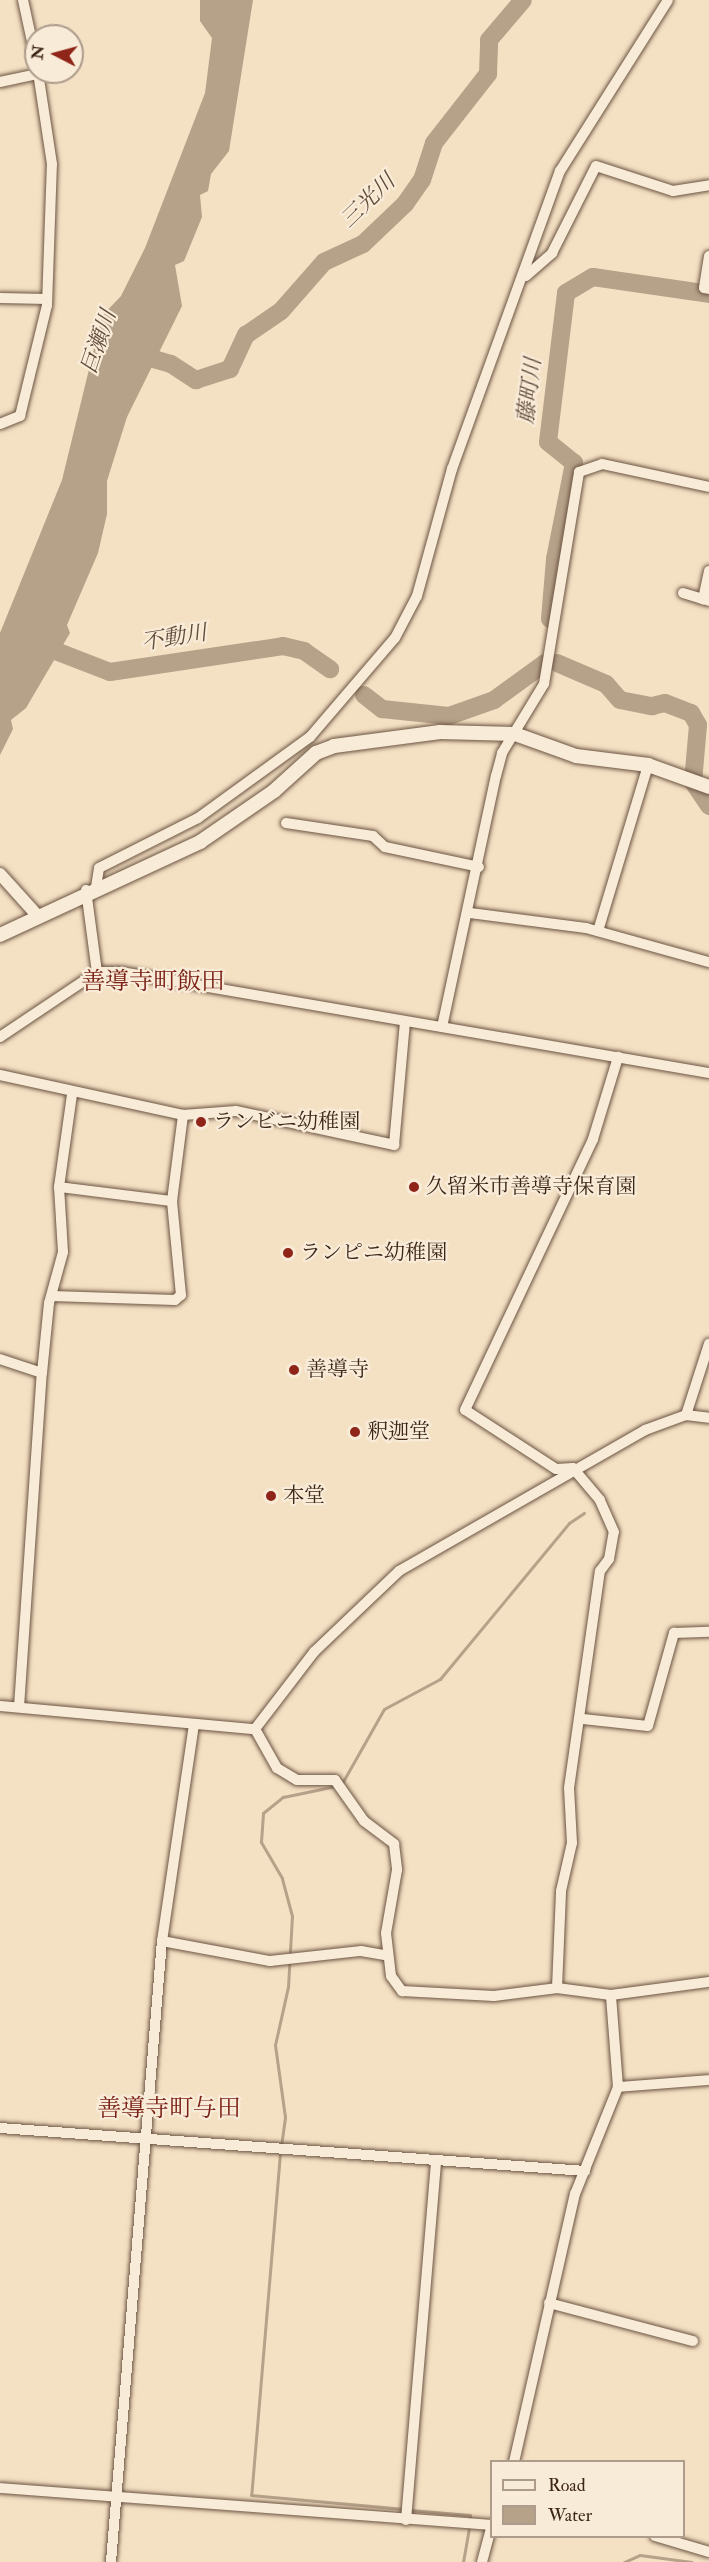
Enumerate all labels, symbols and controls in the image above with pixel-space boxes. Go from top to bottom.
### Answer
north arrow [24,24,84,84]
text: N [27,44,49,61]
water label: 三光川 [335,169,401,233]
water label: 巨瀬川 [76,307,122,377]
water label: 藤町川 [513,357,547,425]
water label: 不動川 [139,620,209,656]
district label: 善導寺町飯田 [81,968,225,996]
place label: ランビニ幼稚園 [213,1109,360,1135]
marker: ランビニ幼稚園 [194,1115,208,1129]
place label: 久留米市善導寺保育園 [426,1174,636,1200]
marker: 久留米市善導寺保育園 [407,1180,421,1194]
place label: ランピニ幼稚園 [300,1240,447,1266]
marker: ランピニ幼稚園 [281,1246,295,1260]
place label: 善導寺 [306,1357,369,1383]
marker: 善導寺 [287,1363,301,1377]
place label: 釈迦堂 [367,1419,430,1445]
marker: 釈迦堂 [348,1425,362,1439]
place label: 本堂 [283,1483,325,1509]
marker: 本堂 [264,1489,278,1503]
district label: 善導寺町与田 [97,2095,241,2123]
legend [490,2460,685,2538]
text: Road [548,2474,586,2497]
text: Water [548,2504,592,2527]

